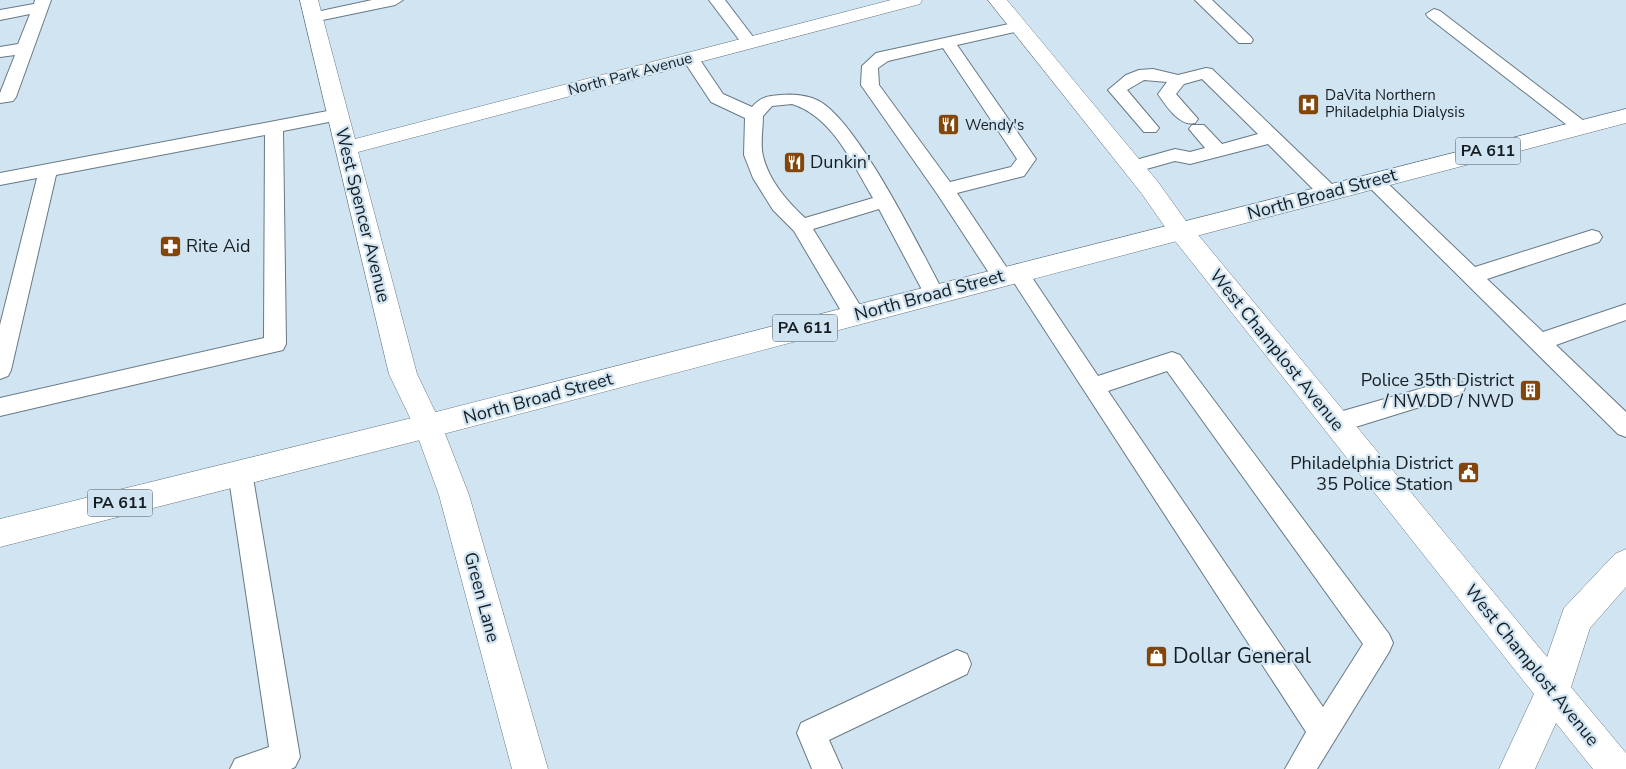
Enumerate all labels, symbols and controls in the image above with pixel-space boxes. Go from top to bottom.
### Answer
street label: North Park Avenue [566,48,694,100]
place label: DaVita Northern Philadelphia Dialysis [1325,85,1465,122]
hospital icon: DaVita Northern Philadelphia Dialysis [1297,92,1321,116]
restaurant icon: Wendy's [937,113,961,137]
place label: Wendy's [965,115,1024,135]
street label: West Spencer Avenue [330,125,396,305]
road number: PA 611 [1456,138,1520,164]
restaurant icon: Dunkin' [782,150,806,174]
place label: Dunkin' [810,150,871,174]
street label: North Broad Street [1245,162,1400,225]
pharmacy icon: Rite Aid [158,234,182,258]
place label: Rite Aid [186,234,250,258]
street label: North Broad Street [852,263,1007,326]
street label: West Champlost Avenue [1204,264,1350,436]
road number: PA 611 [772,314,838,342]
street label: North Broad Street [461,366,616,429]
place label: Police 35th District / NWDD / NWD [1361,368,1515,413]
building icon: Police 35th District / NWDD / NWD [1518,378,1542,402]
place label: Philadelphia District 35 Police Station [1290,451,1454,496]
public building icon: Philadelphia District 35 Police Station [1457,461,1481,485]
road number: PA 611 [88,489,152,516]
street label: Green Lane [458,549,506,645]
street label: West Champlost Avenue [1459,579,1605,751]
place label: Dollar General [1173,642,1312,670]
shop icon: Dollar General [1145,644,1169,668]

